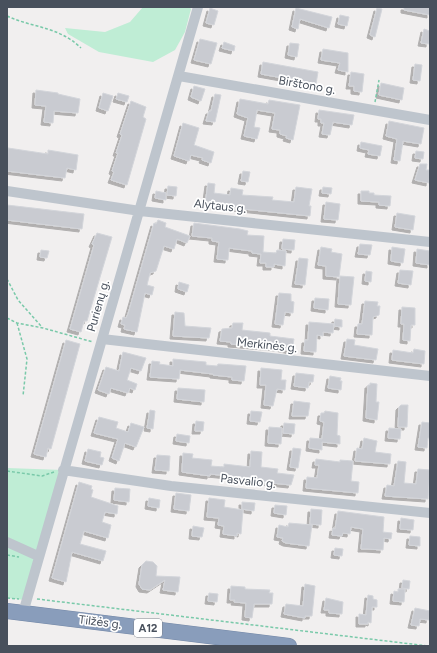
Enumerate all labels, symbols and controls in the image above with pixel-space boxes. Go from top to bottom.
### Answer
street label: Birštono g. [277,73,337,97]
street label: Alytaus g. [193,196,247,216]
street label: Purienų g. [84,279,112,333]
street label: Merkinės g. [236,335,298,355]
street label: Pasvalio g. [220,471,276,491]
street label: Tilžės g. [78,612,122,632]
road number: A12 [134,619,162,637]

